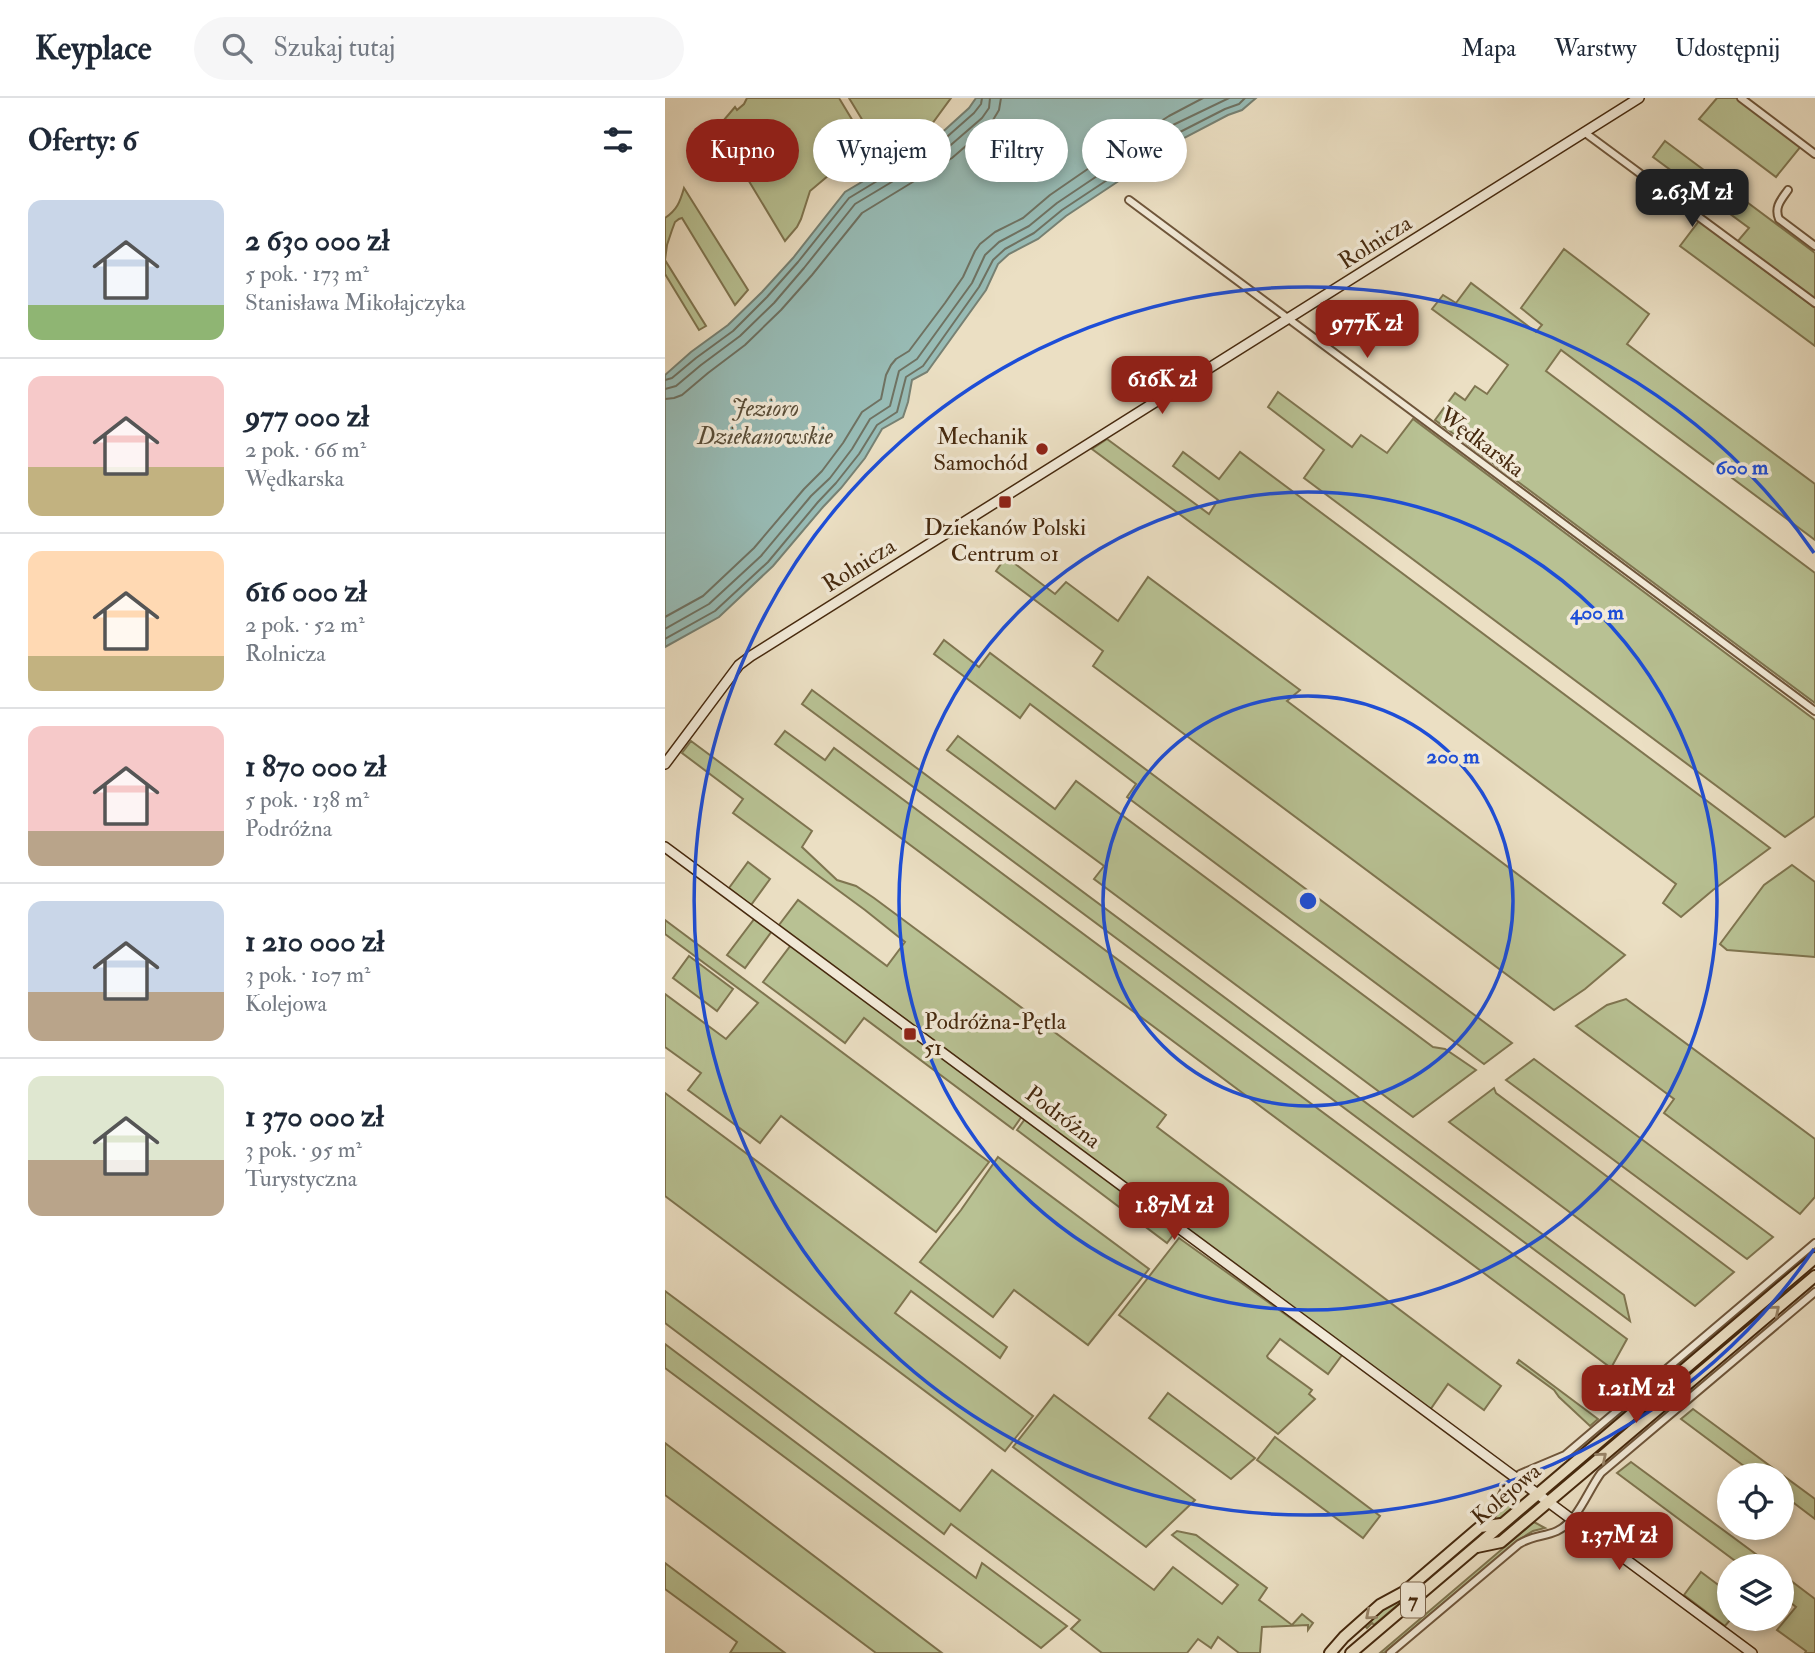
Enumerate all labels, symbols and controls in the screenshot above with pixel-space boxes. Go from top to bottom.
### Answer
search box [194,17,684,80]
text: Keyplace [35,28,152,69]
icon: search [218,29,256,67]
text: Szukaj tutaj [274,32,395,64]
text: Mapa [1461,33,1516,64]
text: Warstwy [1554,33,1637,64]
text: Udostępnij [1675,33,1780,64]
chip: Kupno [686,119,799,182]
chip: Wynajem [813,119,951,182]
chip: Filtry [965,119,1068,182]
chip: Nowe [1082,119,1187,182]
icon: filters [599,121,637,159]
text: Oferty: 6 [28,122,137,159]
pin: 2.63M zł [1620,170,1764,229]
text: 2.63M zł [1652,177,1732,206]
street label: Rolnicza [1333,208,1417,276]
text: 2 630 000 zł [245,222,390,259]
icon: home [84,228,168,312]
text: 5 pok. · 173 m² [245,259,369,288]
text: Stanisława Mikołajczyka [245,288,465,317]
pin: 977K zł [1302,300,1432,360]
text: 977K zł [1332,308,1402,337]
pin: 616K zł [1097,356,1227,416]
text: 616K zł [1127,364,1197,393]
water label: Jezioro Dziekanowskie [696,393,834,452]
text: 977 000 zł [245,398,369,435]
street label: Wędkarska [1433,400,1531,484]
icon: home [84,404,168,488]
place label: Mechanik Samochód [933,422,1028,477]
text: 2 pok. · 66 m² [245,435,366,464]
marker: Mechanik Samochód [1034,441,1050,457]
text: 600 m [1716,454,1769,481]
text: Wędkarska [245,464,344,493]
marker: Dziekanów Polski Centrum 01 [997,494,1013,510]
place label: Dziekanów Polski Centrum 01 [924,513,1086,568]
street label: Rolnicza [817,531,901,599]
text: 616 000 zł [245,573,367,610]
icon: home [84,579,168,663]
text: 400 m [1569,599,1624,626]
text: 2 pok. · 52 m² [245,610,365,639]
text: Rolnicza [245,639,326,668]
text: 200 m [1427,743,1480,770]
text: 1 870 000 zł [245,748,386,785]
icon: home [84,754,168,838]
text: 5 pok. · 138 m² [245,785,369,814]
text: Podróżna [245,814,332,843]
centre of rings [1296,889,1320,913]
text: 1 210 000 zł [245,923,384,960]
icon: home [84,929,168,1013]
text: 3 pok. · 107 m² [245,960,371,989]
text: Kolejowa [245,989,327,1018]
place label: Podróżna-Pętla 51 [924,1007,1067,1062]
marker: Podróżna-Pętla 51 [902,1026,918,1042]
street label: Podróżna [1019,1079,1107,1155]
text: 1 370 000 zł [245,1098,384,1135]
icon: home [84,1104,168,1188]
text: 3 pok. · 95 m² [245,1135,362,1164]
text: Turystyczna [245,1164,357,1193]
pin: 1.87M zł [1102,1182,1246,1242]
text: 1.87M zł [1135,1190,1213,1219]
one-way arrow [1767,1306,1780,1318]
pin: 1.21M zł [1564,1366,1708,1425]
text: 1.21M zł [1598,1373,1674,1402]
one-way arrow [1593,1453,1606,1465]
street label: Kolejowa [1465,1456,1547,1531]
map controls [1717,1463,1794,1631]
button: locate [1717,1463,1794,1540]
pin: 1.37M zł [1547,1512,1691,1572]
text: 1.37M zł [1581,1520,1657,1549]
button: layers [1717,1554,1794,1631]
road number: 7 [1401,1582,1425,1618]
one-way arrow [1365,1607,1378,1619]

